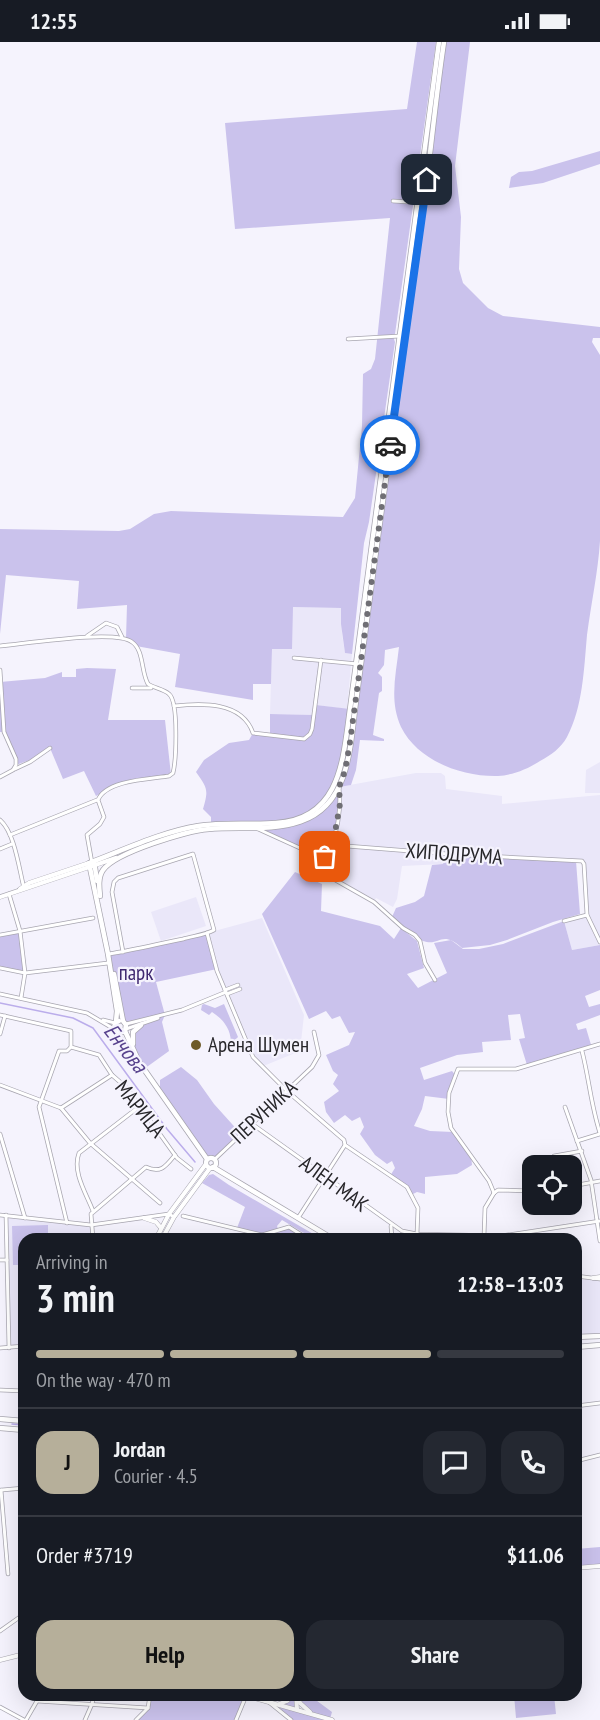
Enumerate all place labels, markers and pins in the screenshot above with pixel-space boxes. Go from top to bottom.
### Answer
pin [401,154,452,205]
pin [299,831,350,882]
place label: Арена Шумен [208,1031,309,1058]
marker: Арена Шумен [189,1038,203,1052]

